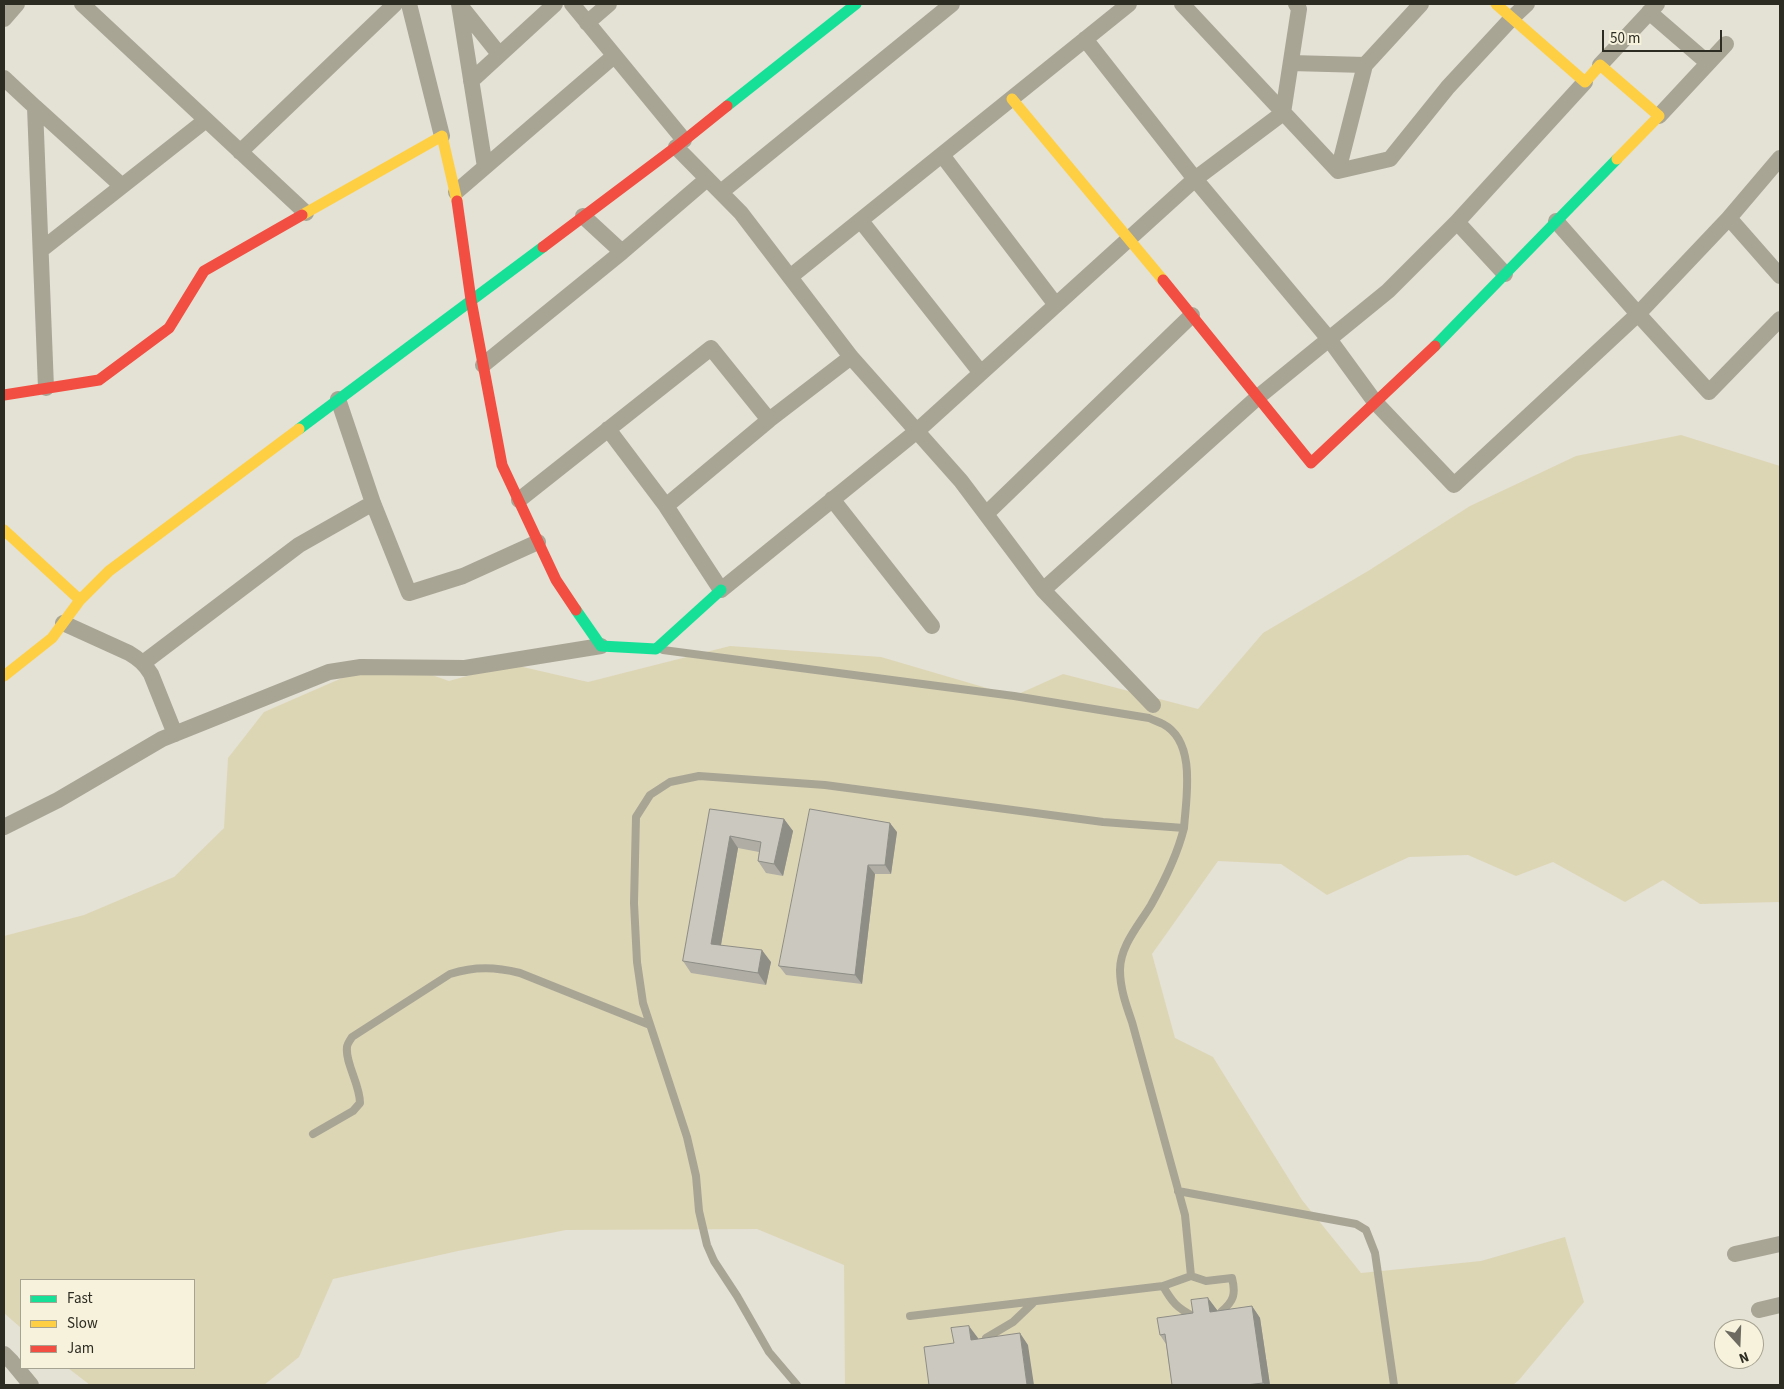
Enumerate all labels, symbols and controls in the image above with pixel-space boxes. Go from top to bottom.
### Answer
scale bar [1604,20,1724,52]
text: 50 m [1610,28,1640,49]
legend [20,1279,195,1369]
text: Fast [67,1288,93,1309]
text: Slow [67,1313,98,1334]
north arrow [1714,1319,1764,1369]
text: Jam [67,1338,94,1359]
text: N [1736,1346,1752,1368]

